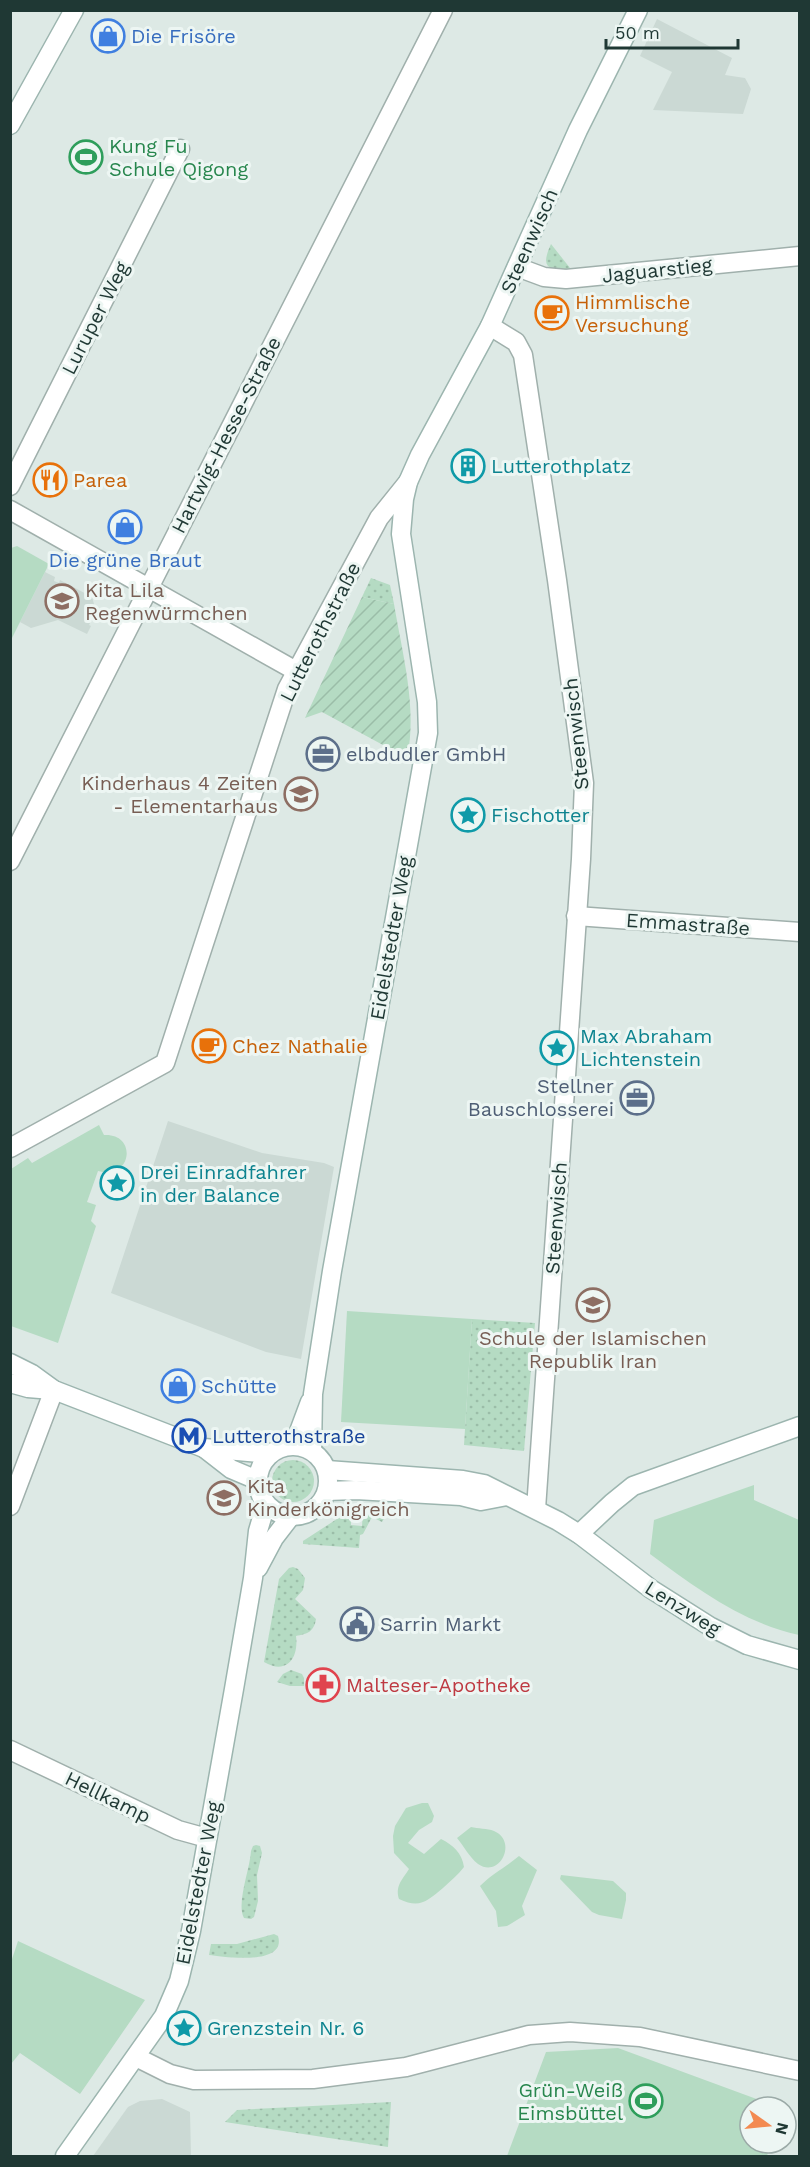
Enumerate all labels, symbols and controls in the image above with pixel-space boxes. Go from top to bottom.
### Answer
scale bar [606,12,738,50]
shop icon: Die Frisöre [90,18,126,54]
text: 50 m [615,22,660,43]
place label: Die Frisöre [131,24,236,48]
place label: Kung Fu Schule Qigong [109,134,248,181]
sports icon: Kung Fu Schule Qigong [68,139,104,175]
street label: Steenwisch [495,185,563,297]
street label: Jaguarstieg [601,252,714,288]
street label: Luruper Weg [56,257,134,378]
place label: Himmlische Versuchung [575,290,690,337]
cafe icon: Himmlische Versuchung [534,295,570,331]
street label: Hartwig-Hesse-Straße [166,333,286,537]
building icon: Lutterothplatz [450,448,486,484]
place label: Lutterothplatz [491,454,631,478]
restaurant icon: Parea [32,462,68,498]
place label: Parea [73,468,127,492]
shop icon: Die grüne Braut [107,509,143,545]
place label: Die grüne Braut [49,548,202,572]
street label: Lutterothstraße [274,558,366,706]
place label: Kita Lila Regenwürmchen [85,578,248,625]
school or university icon: Kita Lila Regenwürmchen [44,583,80,619]
street label: Steenwisch [558,677,594,791]
office icon: elbdudler GmbH [305,736,341,772]
place label: elbdudler GmbH [346,742,506,766]
place label: Kinderhaus 4 Zeiten - Elementarhaus [81,771,278,818]
school or university icon: Kinderhaus 4 Zeiten - Elementarhaus [283,776,319,812]
place icon: Fischotter [450,797,486,833]
place label: Fischotter [491,803,590,827]
street label: Eidelstedter Weg [365,854,417,1022]
street label: Emmastraße [625,908,751,940]
place label: Max Abraham Lichtenstein [580,1024,712,1071]
cafe icon: Chez Nathalie [191,1028,227,1064]
place icon: Max Abraham Lichtenstein [539,1030,575,1066]
place label: Chez Nathalie [232,1034,368,1058]
place label: Stellner Bauschlosserei [468,1074,614,1121]
office icon: Stellner Bauschlosserei [619,1080,655,1116]
place label: Drei Einradfahrer in der Balance [140,1160,307,1207]
street label: Steenwisch [540,1161,572,1275]
place icon: Drei Einradfahrer in der Balance [99,1165,135,1201]
school or university icon: Schule der Islamischen Republik Iran [575,1287,611,1323]
place label: Schule der Islamischen Republik Iran [479,1326,707,1373]
shop icon: Schütte [160,1368,196,1404]
place label: Schütte [201,1374,277,1398]
metro station icon: Lutterothstraße [171,1418,207,1454]
place label: Lutterothstraße [212,1424,366,1448]
place label: Kita Kinderkönigreich [247,1474,410,1521]
school or university icon: Kita Kinderkönigreich [206,1480,242,1516]
street label: Lenzweg [641,1575,726,1641]
public building icon: Sarrin Markt [339,1606,375,1642]
place label: Sarrin Markt [380,1612,502,1636]
pharmacy icon: Malteser-Apotheke [305,1667,341,1703]
place label: Malteser-Apotheke [346,1673,531,1697]
street label: Hellkamp [61,1766,155,1828]
street label: Eidelstedter Weg [170,1799,226,1967]
place icon: Grenzstein Nr. 6 [166,2010,202,2046]
place label: Grenzstein Nr. 6 [207,2016,364,2040]
place label: Grün-Weiß Eimsbüttel [517,2078,623,2125]
sports icon: Grün-Weiß Eimsbüttel [628,2083,664,2119]
north arrow [738,2095,798,2155]
text: N [771,2121,793,2137]

